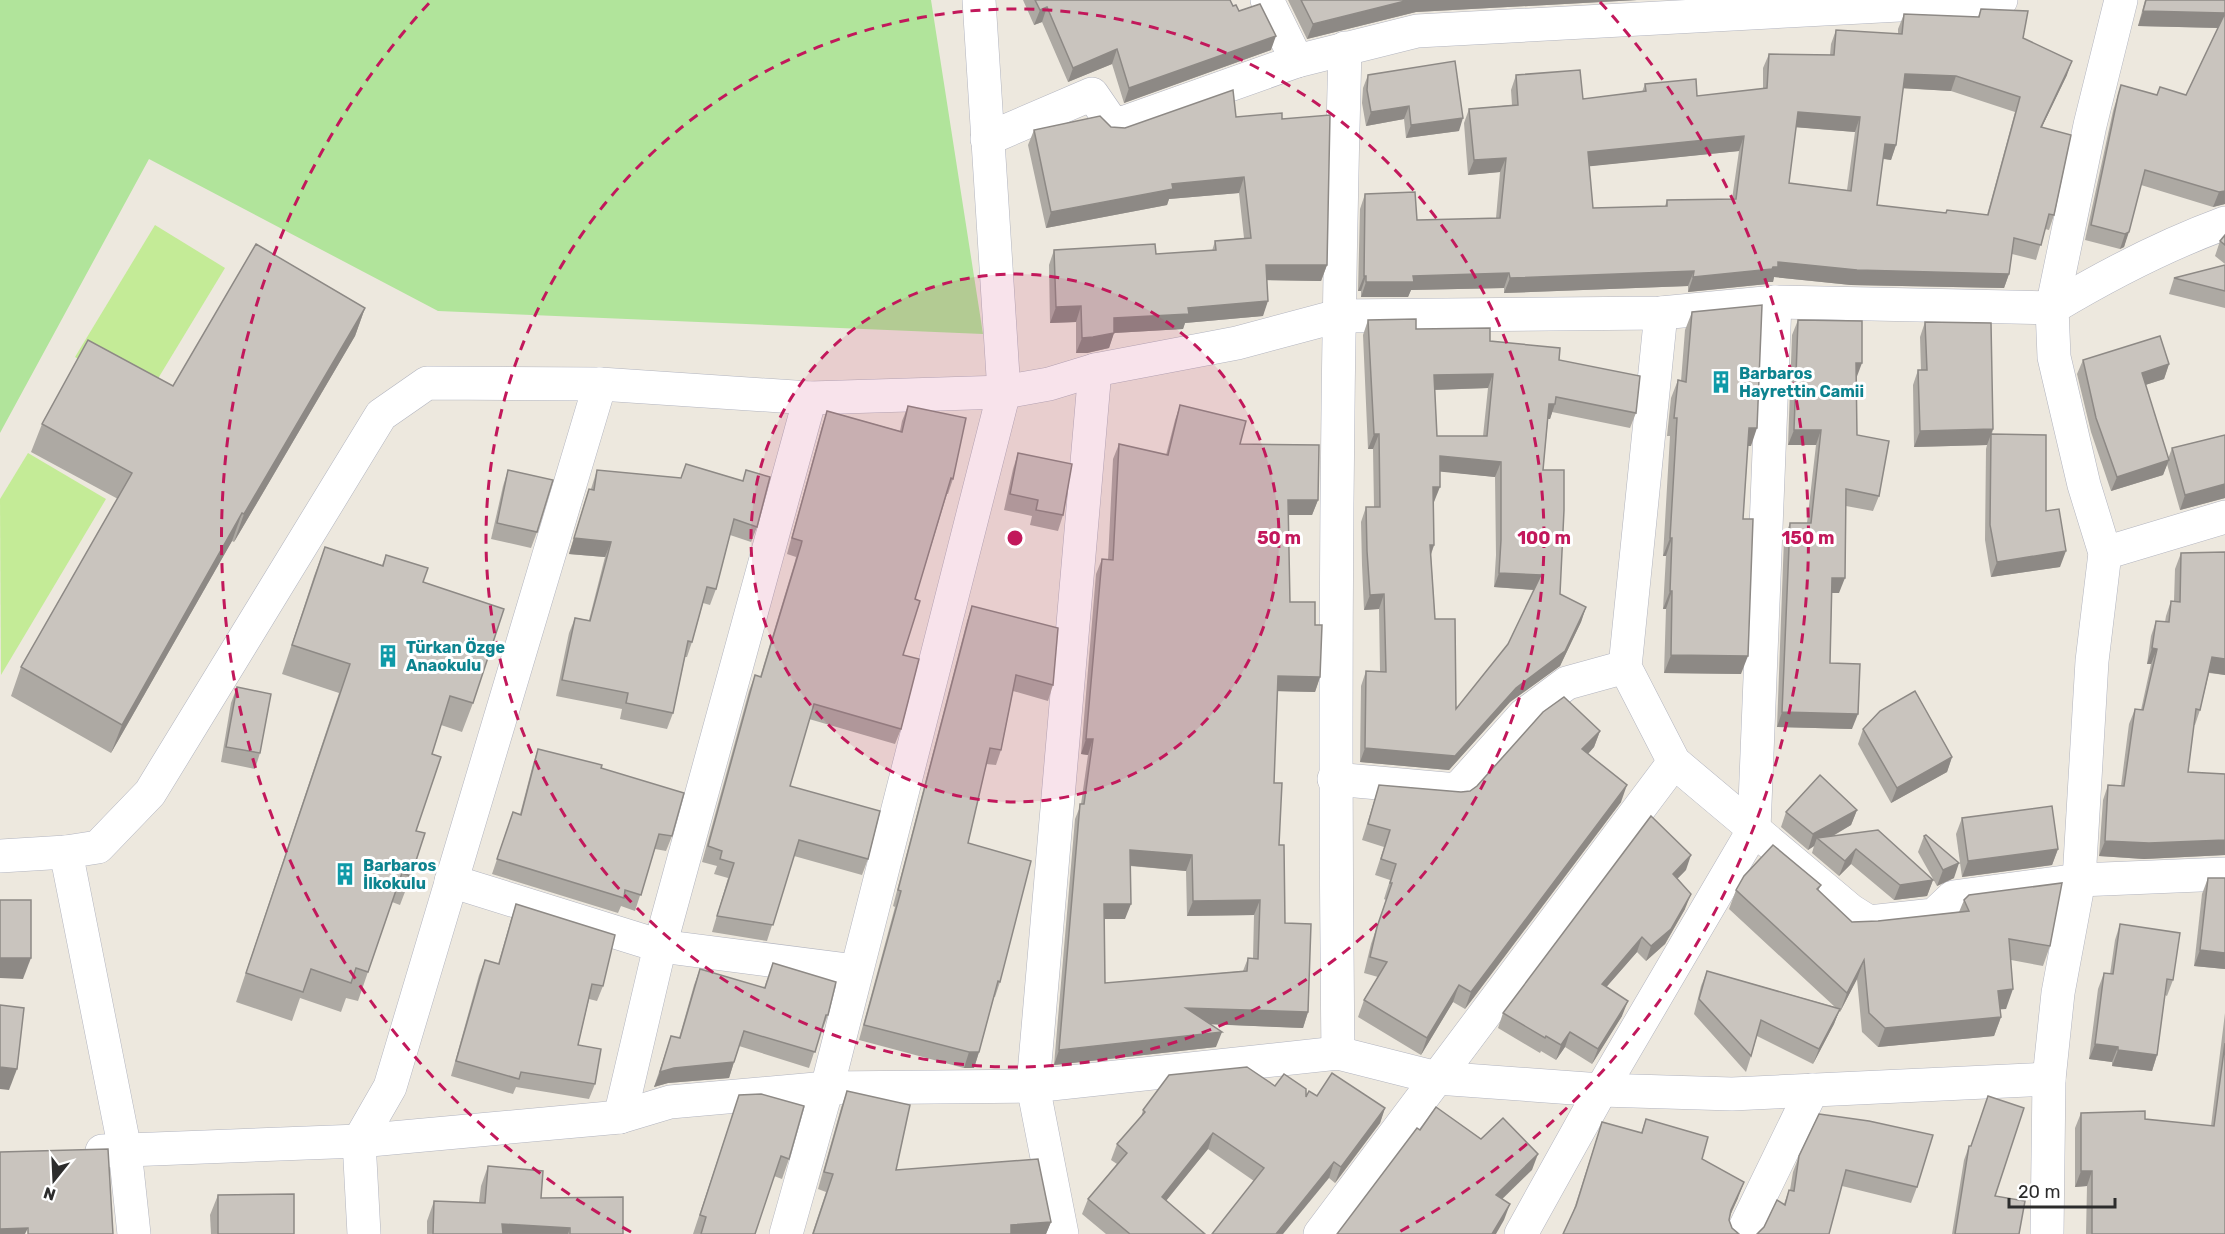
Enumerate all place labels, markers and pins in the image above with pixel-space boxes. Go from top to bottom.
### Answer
place label: Barbaros Hayrettin Camii [1739,364,1864,401]
building icon: Barbaros Hayrettin Camii [1708,369,1734,395]
centre of rings [1005,528,1025,548]
place label: Türkan Özge Anaokulu [406,637,505,675]
building icon: Türkan Özge Anaokulu [375,643,401,669]
place label: Barbaros İlkokulu [363,856,436,893]
building icon: Barbaros İlkokulu [332,861,358,887]

